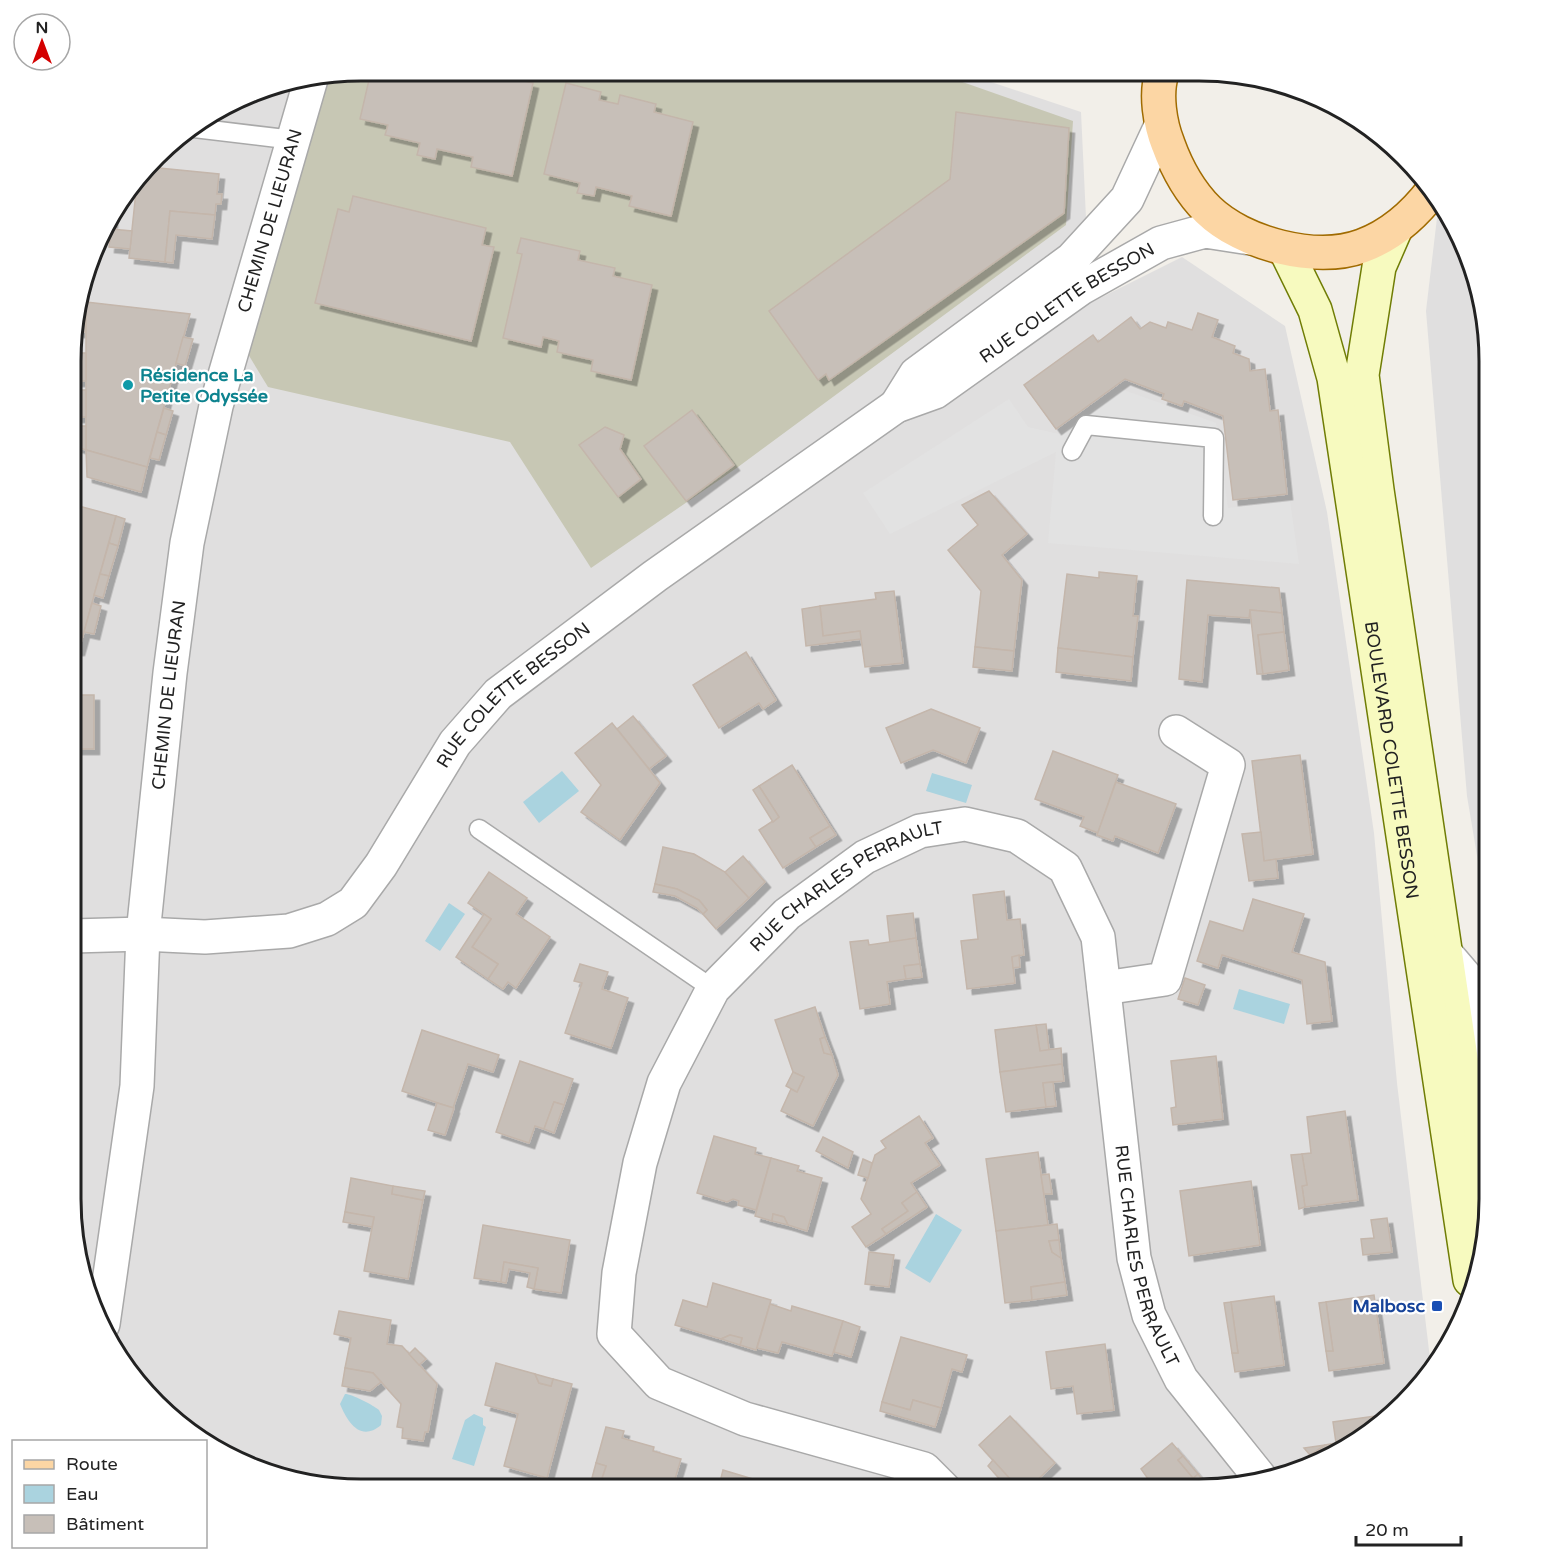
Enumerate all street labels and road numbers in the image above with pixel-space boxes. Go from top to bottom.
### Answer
street label: CHEMIN DE LIEURAN [233,126,307,315]
street label: RUE COLETTE BESSON [975,238,1158,368]
street label: CHEMIN DE LIEURAN [147,599,190,791]
street label: RUE COLETTE BESSON [432,618,595,772]
street label: BOULEVARD COLETTE BESSON [1360,620,1423,901]
street label: RUE CHARLES PERRAULT [745,817,944,956]
street label: RUE CHARLES PERRAULT [1110,1144,1184,1370]

